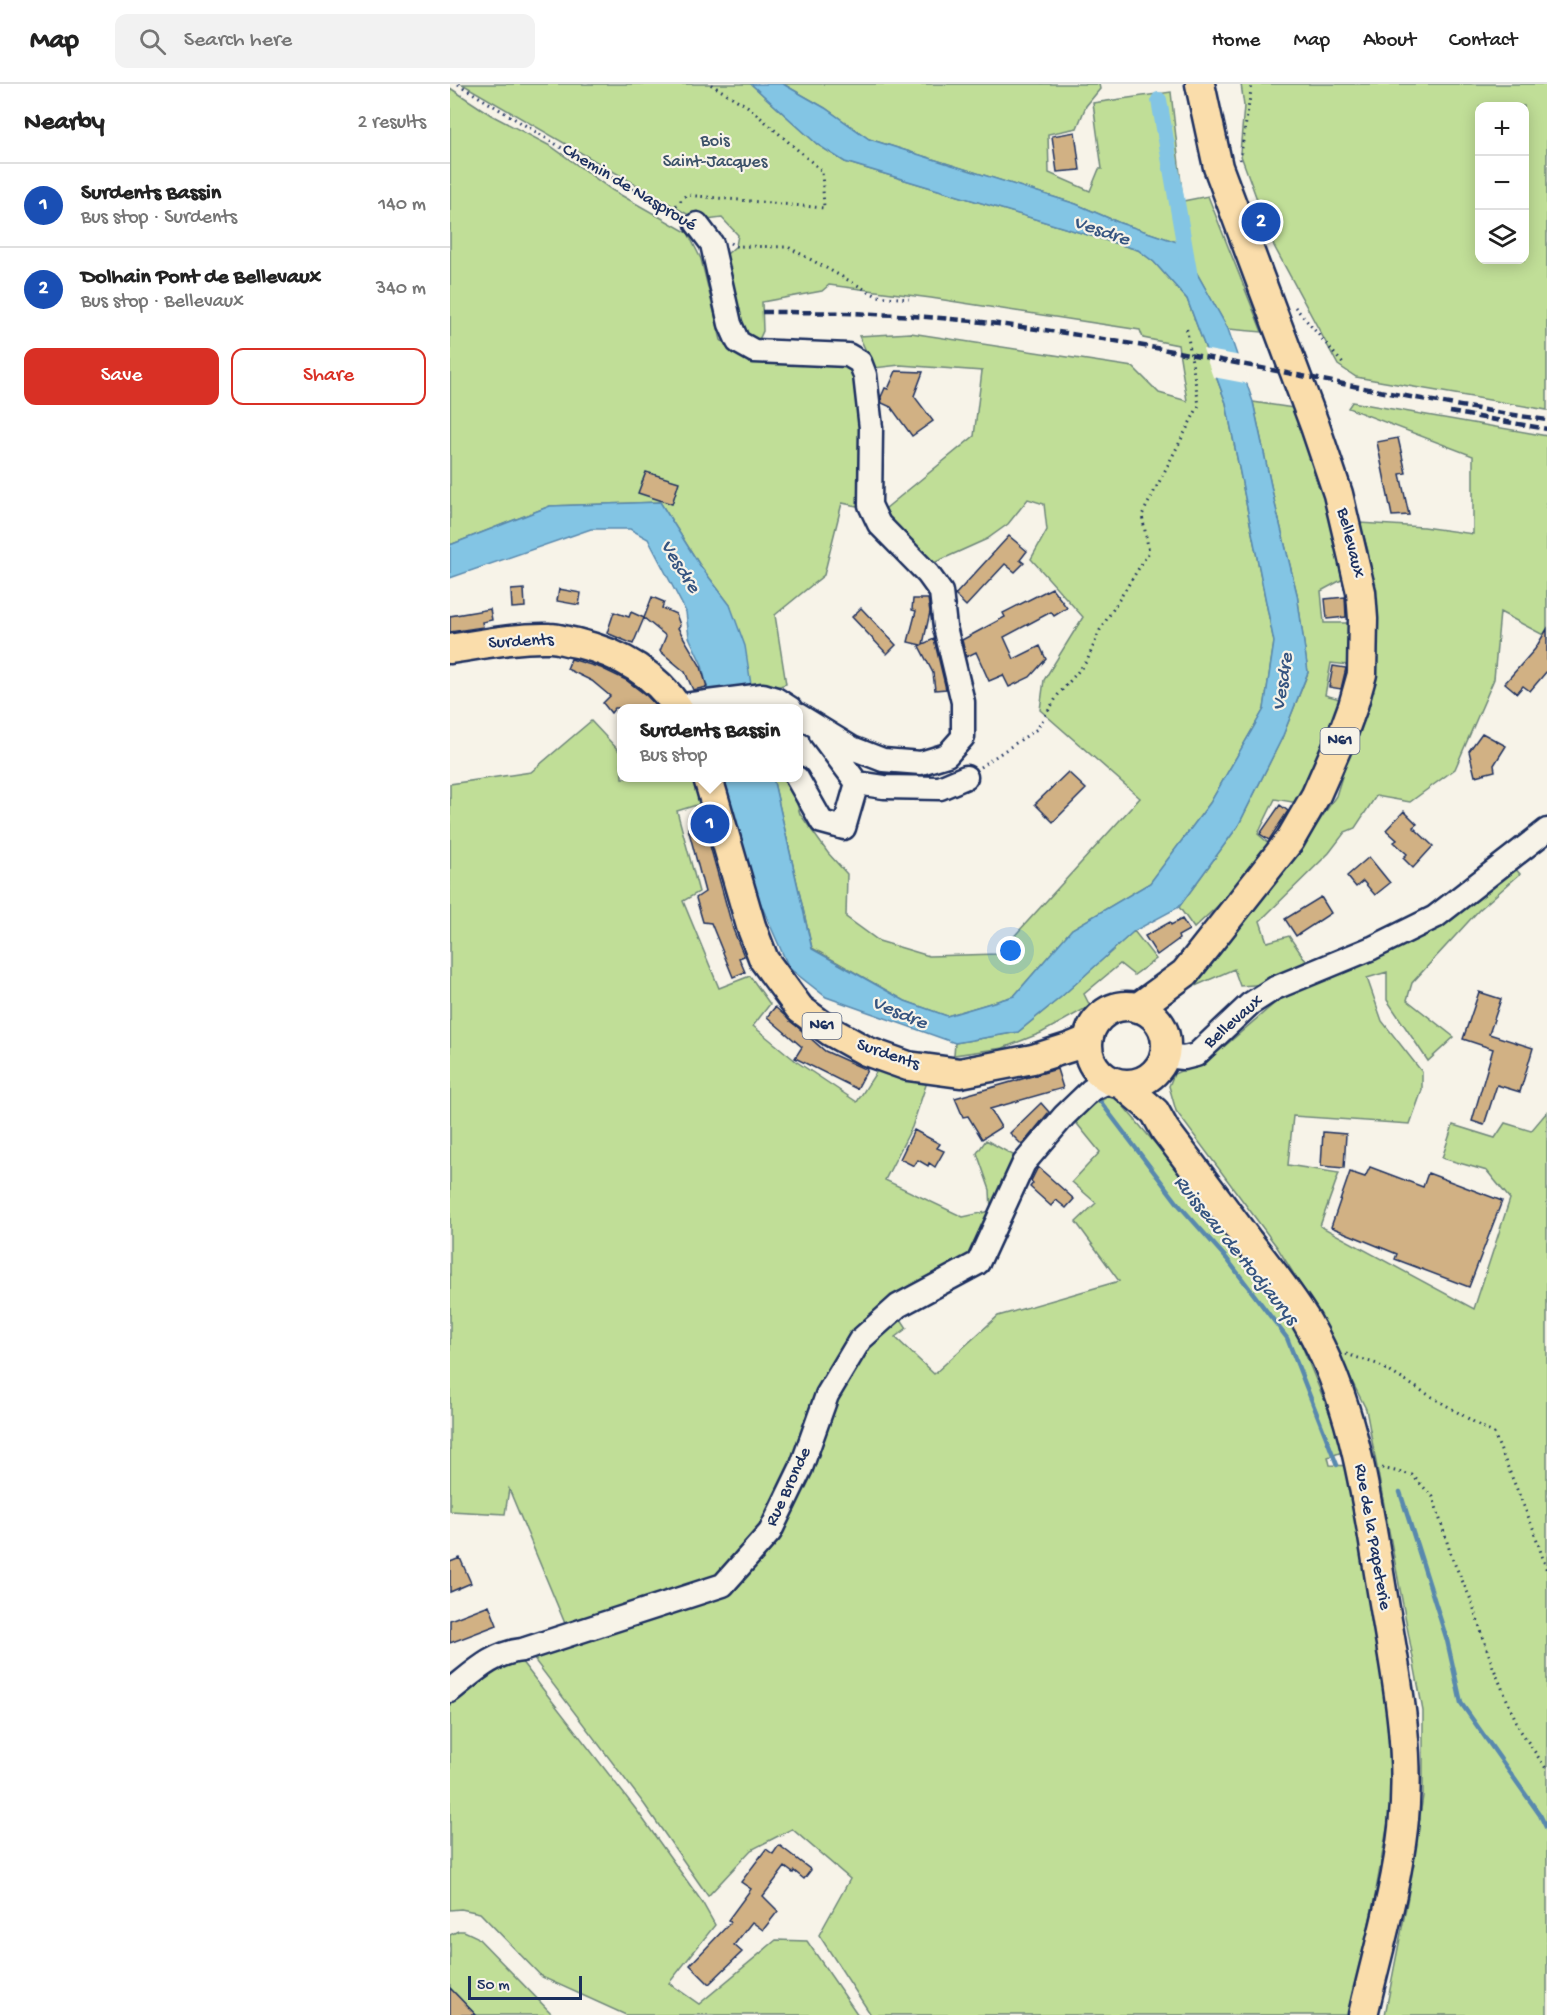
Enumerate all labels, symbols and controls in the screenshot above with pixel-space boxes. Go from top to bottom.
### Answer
search box [115,14,535,68]
text: Map [30,25,79,58]
icon: search [136,25,169,58]
text: Search here [184,28,292,54]
text: Home [1212,29,1260,54]
text: Map [1293,29,1330,54]
text: About [1363,29,1416,54]
text: Contact [1449,29,1517,54]
map controls [1475,102,1529,264]
button: + [1475,102,1529,156]
text: Nearby [24,108,105,139]
text: 2 results [357,112,426,135]
park label: Bois Saint-Jacques [663,131,769,173]
street label: Chemin de Nasproué [558,140,701,237]
button: − [1475,156,1529,210]
text: Surdents Bassin [81,181,221,207]
text: 1 [39,194,48,217]
text: 140 m [378,194,426,217]
pin: 2 [1242,200,1280,244]
text: Bus stop · Surdents [81,207,237,230]
button: layers [1475,210,1529,264]
water label: Vesdre [1070,212,1133,253]
text: Dolhain Pont de Bellevaux [81,265,321,291]
text: 2 [39,278,48,301]
text: 340 m [376,278,426,301]
text: Bus stop · Bellevaux [81,291,244,314]
button: Save [24,348,219,405]
button: Share [231,348,426,405]
street label: Bellevaux [1331,505,1369,581]
water label: Vesdre [654,536,704,598]
street label: Surdents [488,630,556,654]
water label: Vesdre [1268,651,1300,712]
popup [617,704,803,782]
text: Surdents Bassin [640,719,780,745]
road number: N61 [1320,728,1360,754]
text: Bus stop [640,745,707,768]
pin: 1 [690,802,730,846]
your location [996,936,1025,965]
street label: Bellevaux [1199,990,1268,1054]
water label: Vesdre [868,992,931,1036]
road number: N61 [802,1013,842,1039]
street label: Surdents [854,1034,924,1076]
water label: Ruisseau de Hodjaurys [1168,1172,1303,1332]
street label: Rue Bronde [762,1444,817,1530]
street label: Rue de la Papeterie [1349,1462,1395,1612]
scale bar [468,1973,582,2000]
text: 50 m [477,1977,510,1996]

